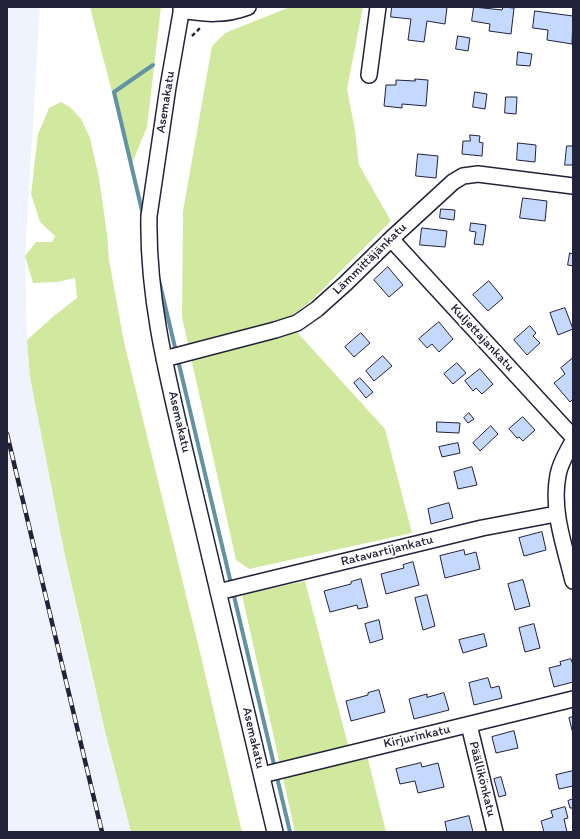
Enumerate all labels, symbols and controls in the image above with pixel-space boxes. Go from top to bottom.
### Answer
street label: Asemakatu [153,70,179,134]
street label: Lämmittäjänkatu [330,220,410,298]
street label: Kuljettajankatu [447,301,517,375]
street label: Asemakatu [164,390,194,454]
street label: Ratavartijankatu [339,532,435,570]
street label: Asemakatu [238,706,268,770]
street label: Kirjurinkatu [382,722,452,752]
street label: Päällikönkatu [465,740,499,818]

